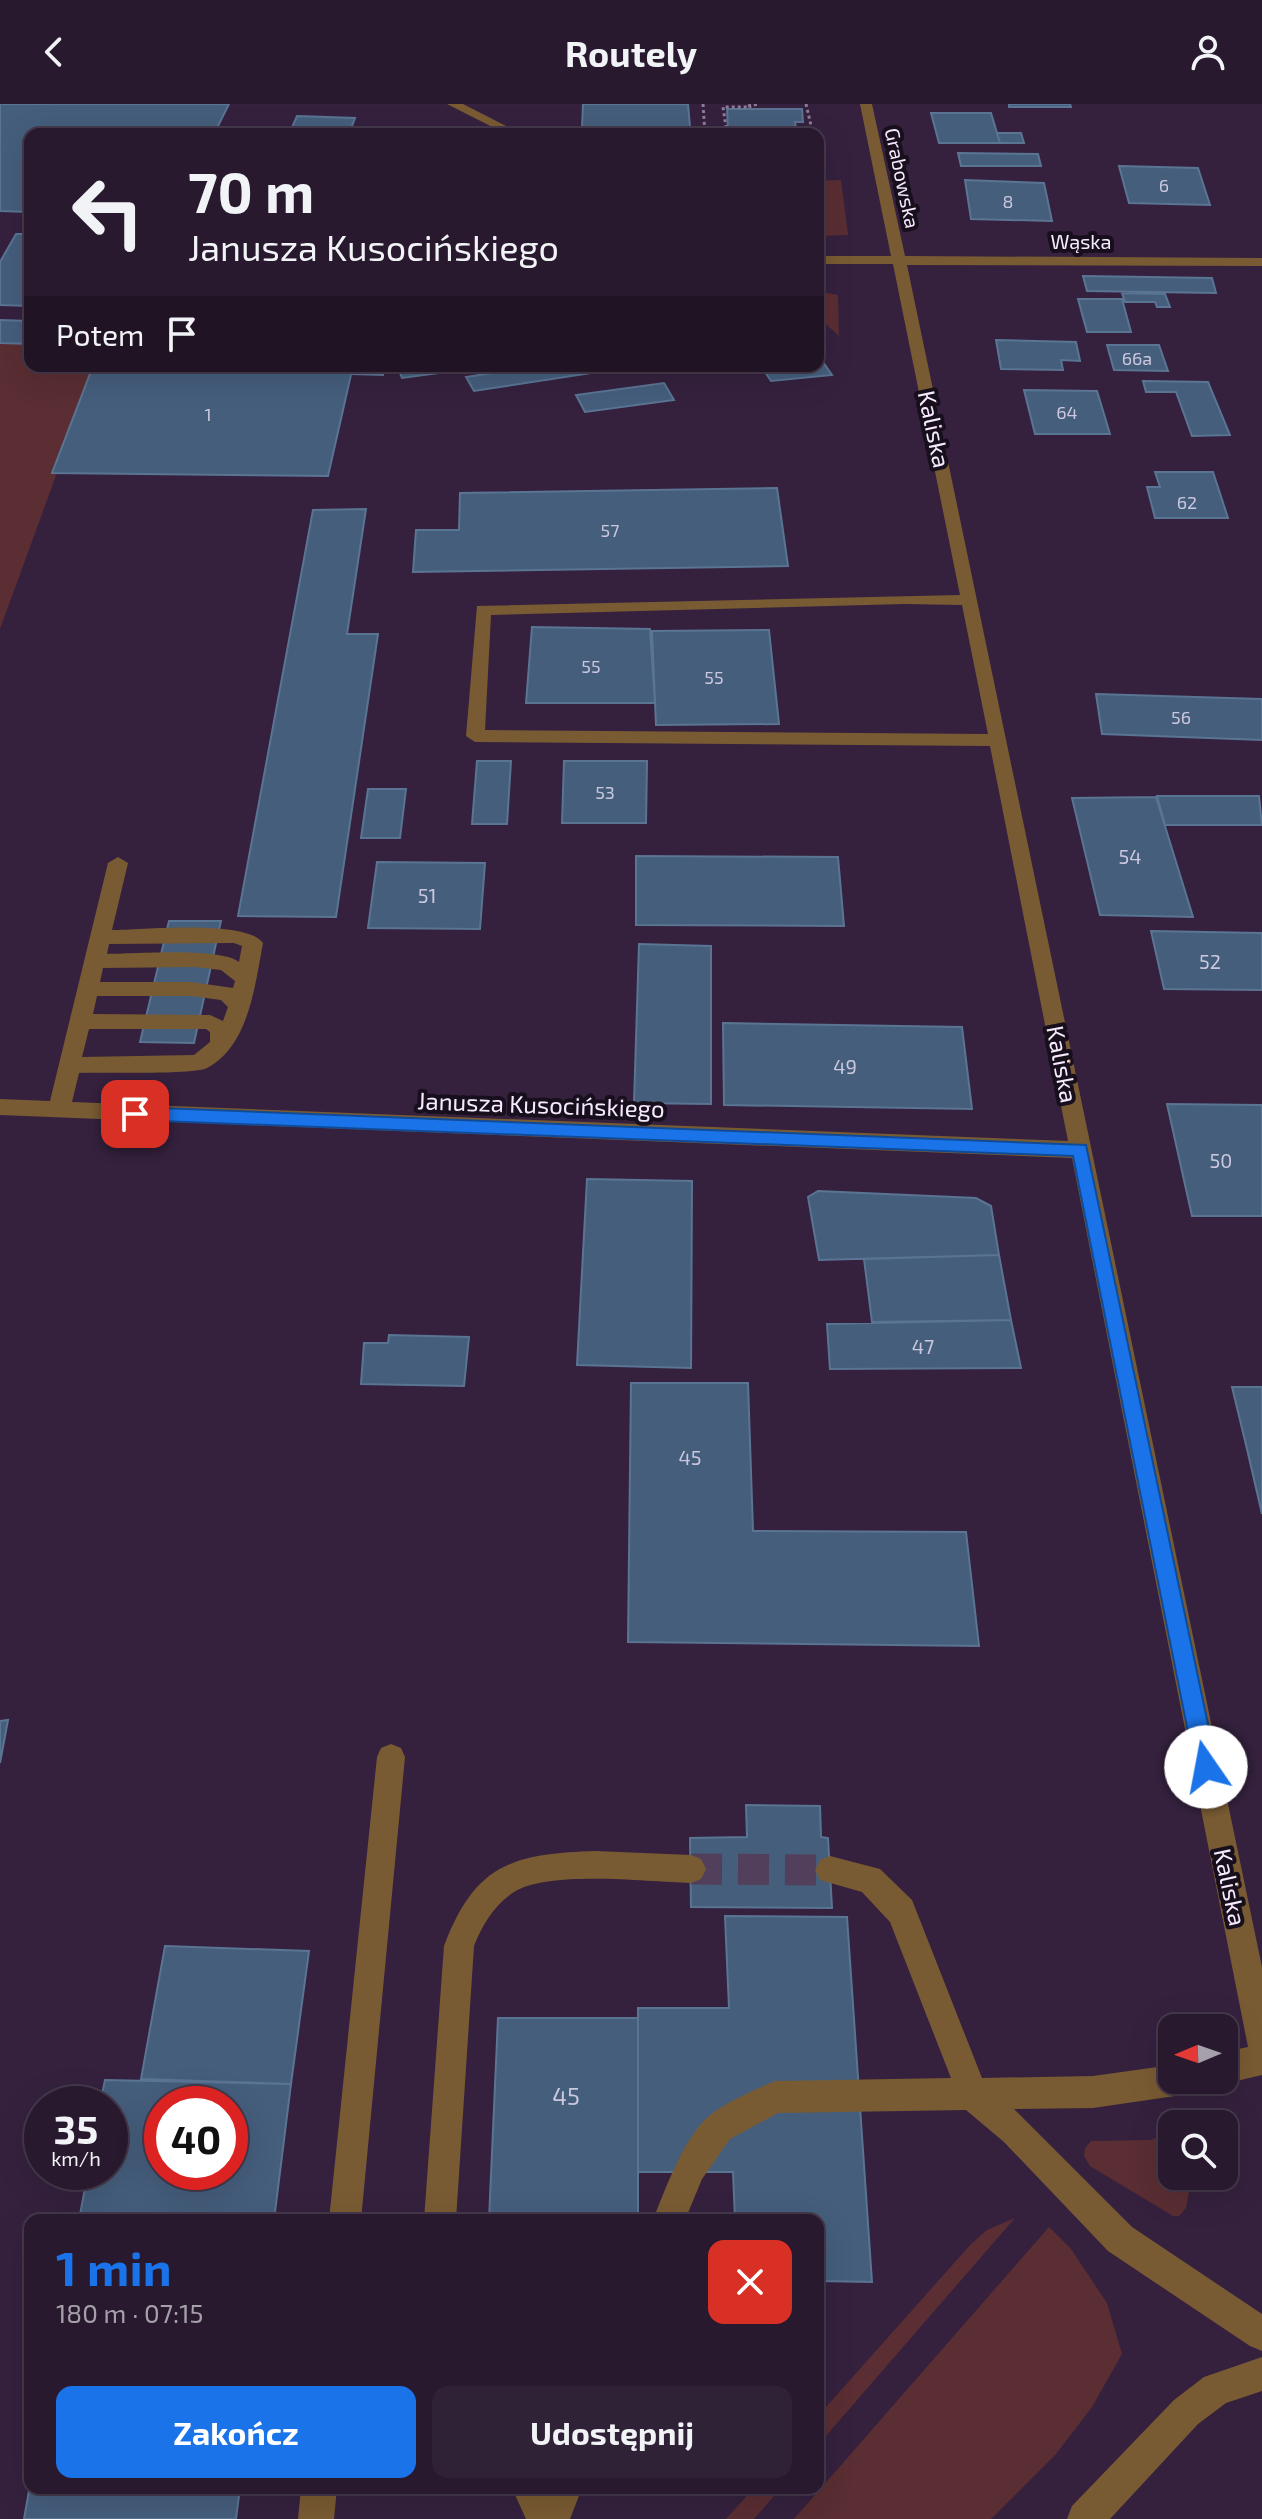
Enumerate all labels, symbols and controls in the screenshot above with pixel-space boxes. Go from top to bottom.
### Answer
icon: back [32,30,76,74]
icon: person [1186,30,1230,74]
text: Routely [565,31,697,74]
street label: Grabowska [881,126,925,230]
text: 70 m [188,157,314,224]
icon: left [56,160,160,264]
house number: 6 [1159,174,1169,196]
house number: 8 [1003,190,1013,212]
text: Janusza Kusocińskiego [188,225,559,268]
street label: Wąska [1050,229,1112,253]
icon: arrive [160,312,204,356]
text: Potem [56,316,144,352]
house number: 66a [1122,347,1152,369]
street label: Kaliska [913,388,957,470]
house number: 64 [1056,401,1078,423]
house number: 1 [204,403,212,425]
house number: 62 [1177,491,1197,513]
house number: 57 [601,519,619,541]
house number: 55 [581,655,601,677]
house number: 55 [704,666,724,688]
house number: 56 [1171,706,1191,728]
house number: 53 [595,781,615,803]
house number: 54 [1118,844,1142,868]
house number: 51 [418,883,436,907]
house number: 52 [1199,949,1221,973]
street label: Kaliska [1041,1023,1085,1105]
house number: 49 [833,1054,857,1078]
pin [101,1080,169,1148]
street label: Janusza Kusocińskiego [417,1085,665,1123]
icon: arrive [113,1092,157,1136]
house number: 50 [1210,1148,1232,1172]
house number: 47 [912,1334,934,1358]
house number: 45 [678,1445,702,1469]
position arrow [1164,1725,1248,1809]
street label: Kaliska [1209,1846,1253,1928]
north arrow [1158,2014,1238,2094]
map controls [1158,2014,1238,2190]
house number: 45 [552,2081,580,2110]
speed limit sign: 40 [144,2086,248,2190]
text: 35 [54,2104,98,2152]
button: search [1158,2110,1238,2190]
text: km/h [51,2146,101,2170]
text: 1 min [56,2238,172,2296]
button: close [708,2240,792,2324]
text: 180 m · 07:15 [56,2297,204,2328]
button: Zakończ [56,2386,416,2478]
button: Udostępnij [432,2386,792,2478]

